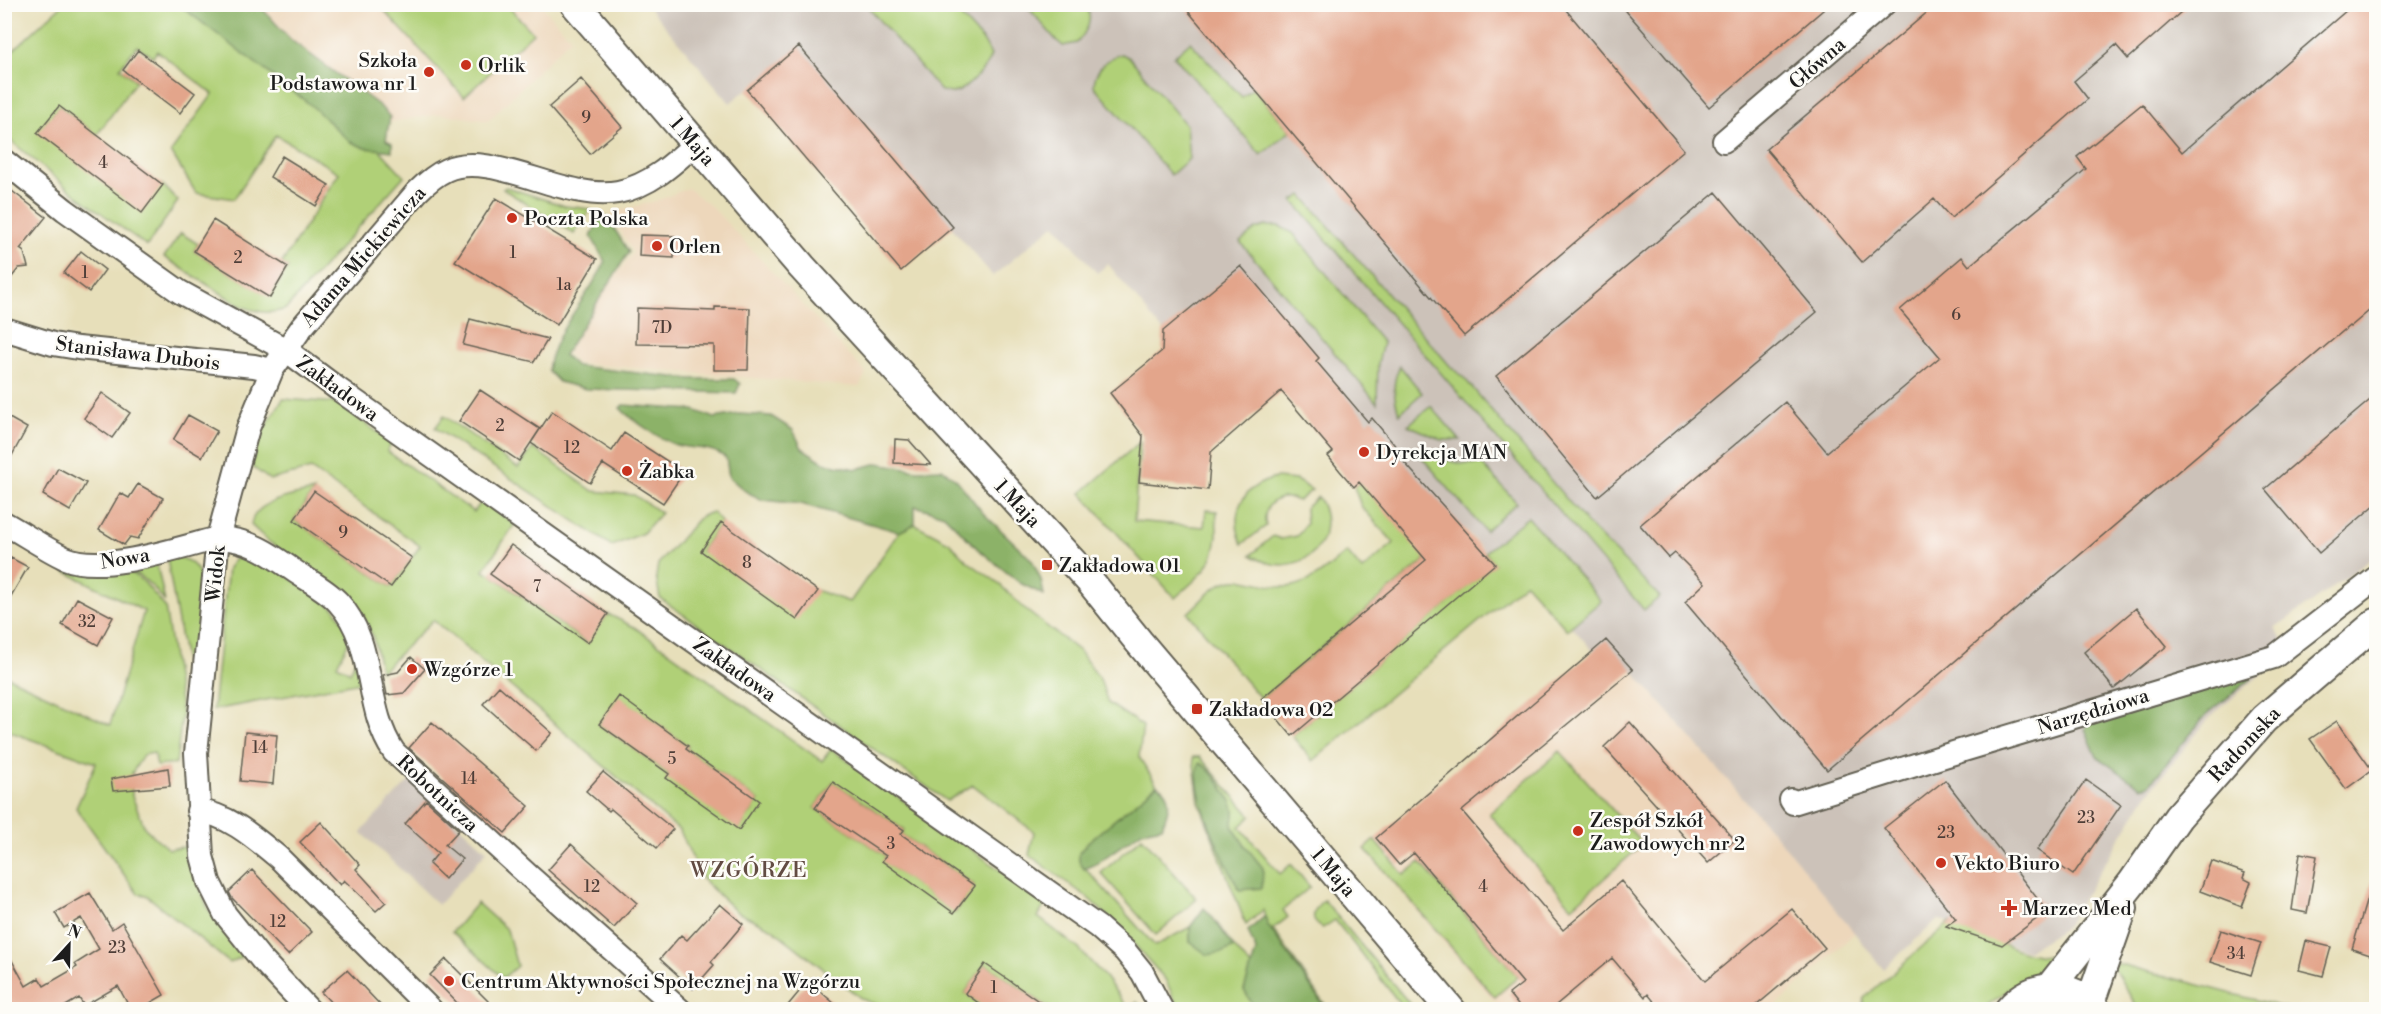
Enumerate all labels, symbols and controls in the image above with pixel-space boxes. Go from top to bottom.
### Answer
street label: Główna [1784,32,1852,96]
place label: Szkoła Podstawowa nr 1 [270,49,418,97]
place label: Orlik [478,54,526,79]
marker: Orlik [459,58,473,72]
marker: Szkoła Podstawowa nr 1 [422,65,436,79]
house number: 9 [581,108,591,128]
street label: 1 Maja [664,112,721,172]
house number: 4 [98,153,108,173]
street label: Adama Mickiewicza [296,181,433,333]
place label: Poczta Polska [524,207,649,232]
marker: Poczta Polska [505,211,519,225]
place label: Orlen [669,235,721,260]
marker: Orlen [650,239,664,253]
house number: 1 [510,243,517,263]
house number: 2 [233,248,243,268]
house number: 1 [82,263,89,283]
house number: 1a [557,275,572,295]
house number: 6 [1951,305,1961,325]
house number: 7D [652,318,672,338]
street label: Stanisława Dubois [54,332,221,377]
street label: Zakładowa [291,351,384,428]
house number: 2 [495,416,505,436]
house number: 12 [564,438,580,458]
place label: Dyrekcja MAN [1376,441,1507,466]
marker: Dyrekcja MAN [1357,445,1371,459]
place label: Żabka [639,459,696,485]
marker: Żabka [620,464,634,478]
street label: 1 Maja [988,475,1046,534]
house number: 9 [338,523,348,543]
street label: Nowa [99,543,153,576]
street label: Widok [201,543,232,605]
house number: 8 [742,553,752,573]
place label: Zakładowa 01 [1059,554,1181,579]
marker: Zakładowa 01 [1040,558,1054,572]
house number: 7 [533,577,541,597]
house number: 32 [78,612,96,632]
street label: Zakładowa [688,632,781,708]
place label: Wzgórze 1 [423,658,514,683]
marker: Wzgórze 1 [405,662,419,676]
street label: Narzędziowa [2035,683,2153,741]
place label: Zakładowa 02 [1209,698,1333,723]
street label: Radomska [2204,701,2287,788]
marker: Zakładowa 02 [1190,702,1204,716]
house number: 14 [252,738,268,758]
house number: 5 [668,749,677,769]
street label: Robotnicza [391,750,484,839]
house number: 14 [461,769,477,789]
house number: 23 [2077,808,2095,828]
place label: Zespół Szkół Zawodowych nr 2 [1590,809,1745,857]
house number: 23 [1937,823,1955,843]
marker: Zespół Szkół Zawodowych nr 2 [1571,824,1585,838]
house number: 3 [887,834,896,854]
street label: 1 Maja [1305,843,1361,904]
place label: Vekto Biuro [1952,852,2060,877]
district label: WZGÓRZE [689,855,808,884]
marker: Vekto Biuro [1934,856,1948,870]
house number: 12 [584,877,600,897]
house number: 4 [1478,877,1488,897]
place label: Marzec Med [2022,897,2132,922]
marker: Marzec Med [2000,899,2018,917]
house number: 12 [270,912,286,932]
north arrow [39,915,99,975]
text: N [65,920,84,944]
house number: 23 [108,938,126,958]
house number: 34 [2227,944,2246,964]
place label: Centrum Aktywności Społecznej na Wzgórzu [461,970,861,995]
marker: Centrum Aktywności Społecznej na Wzgórzu [442,974,456,988]
house number: 1 [991,978,998,998]

